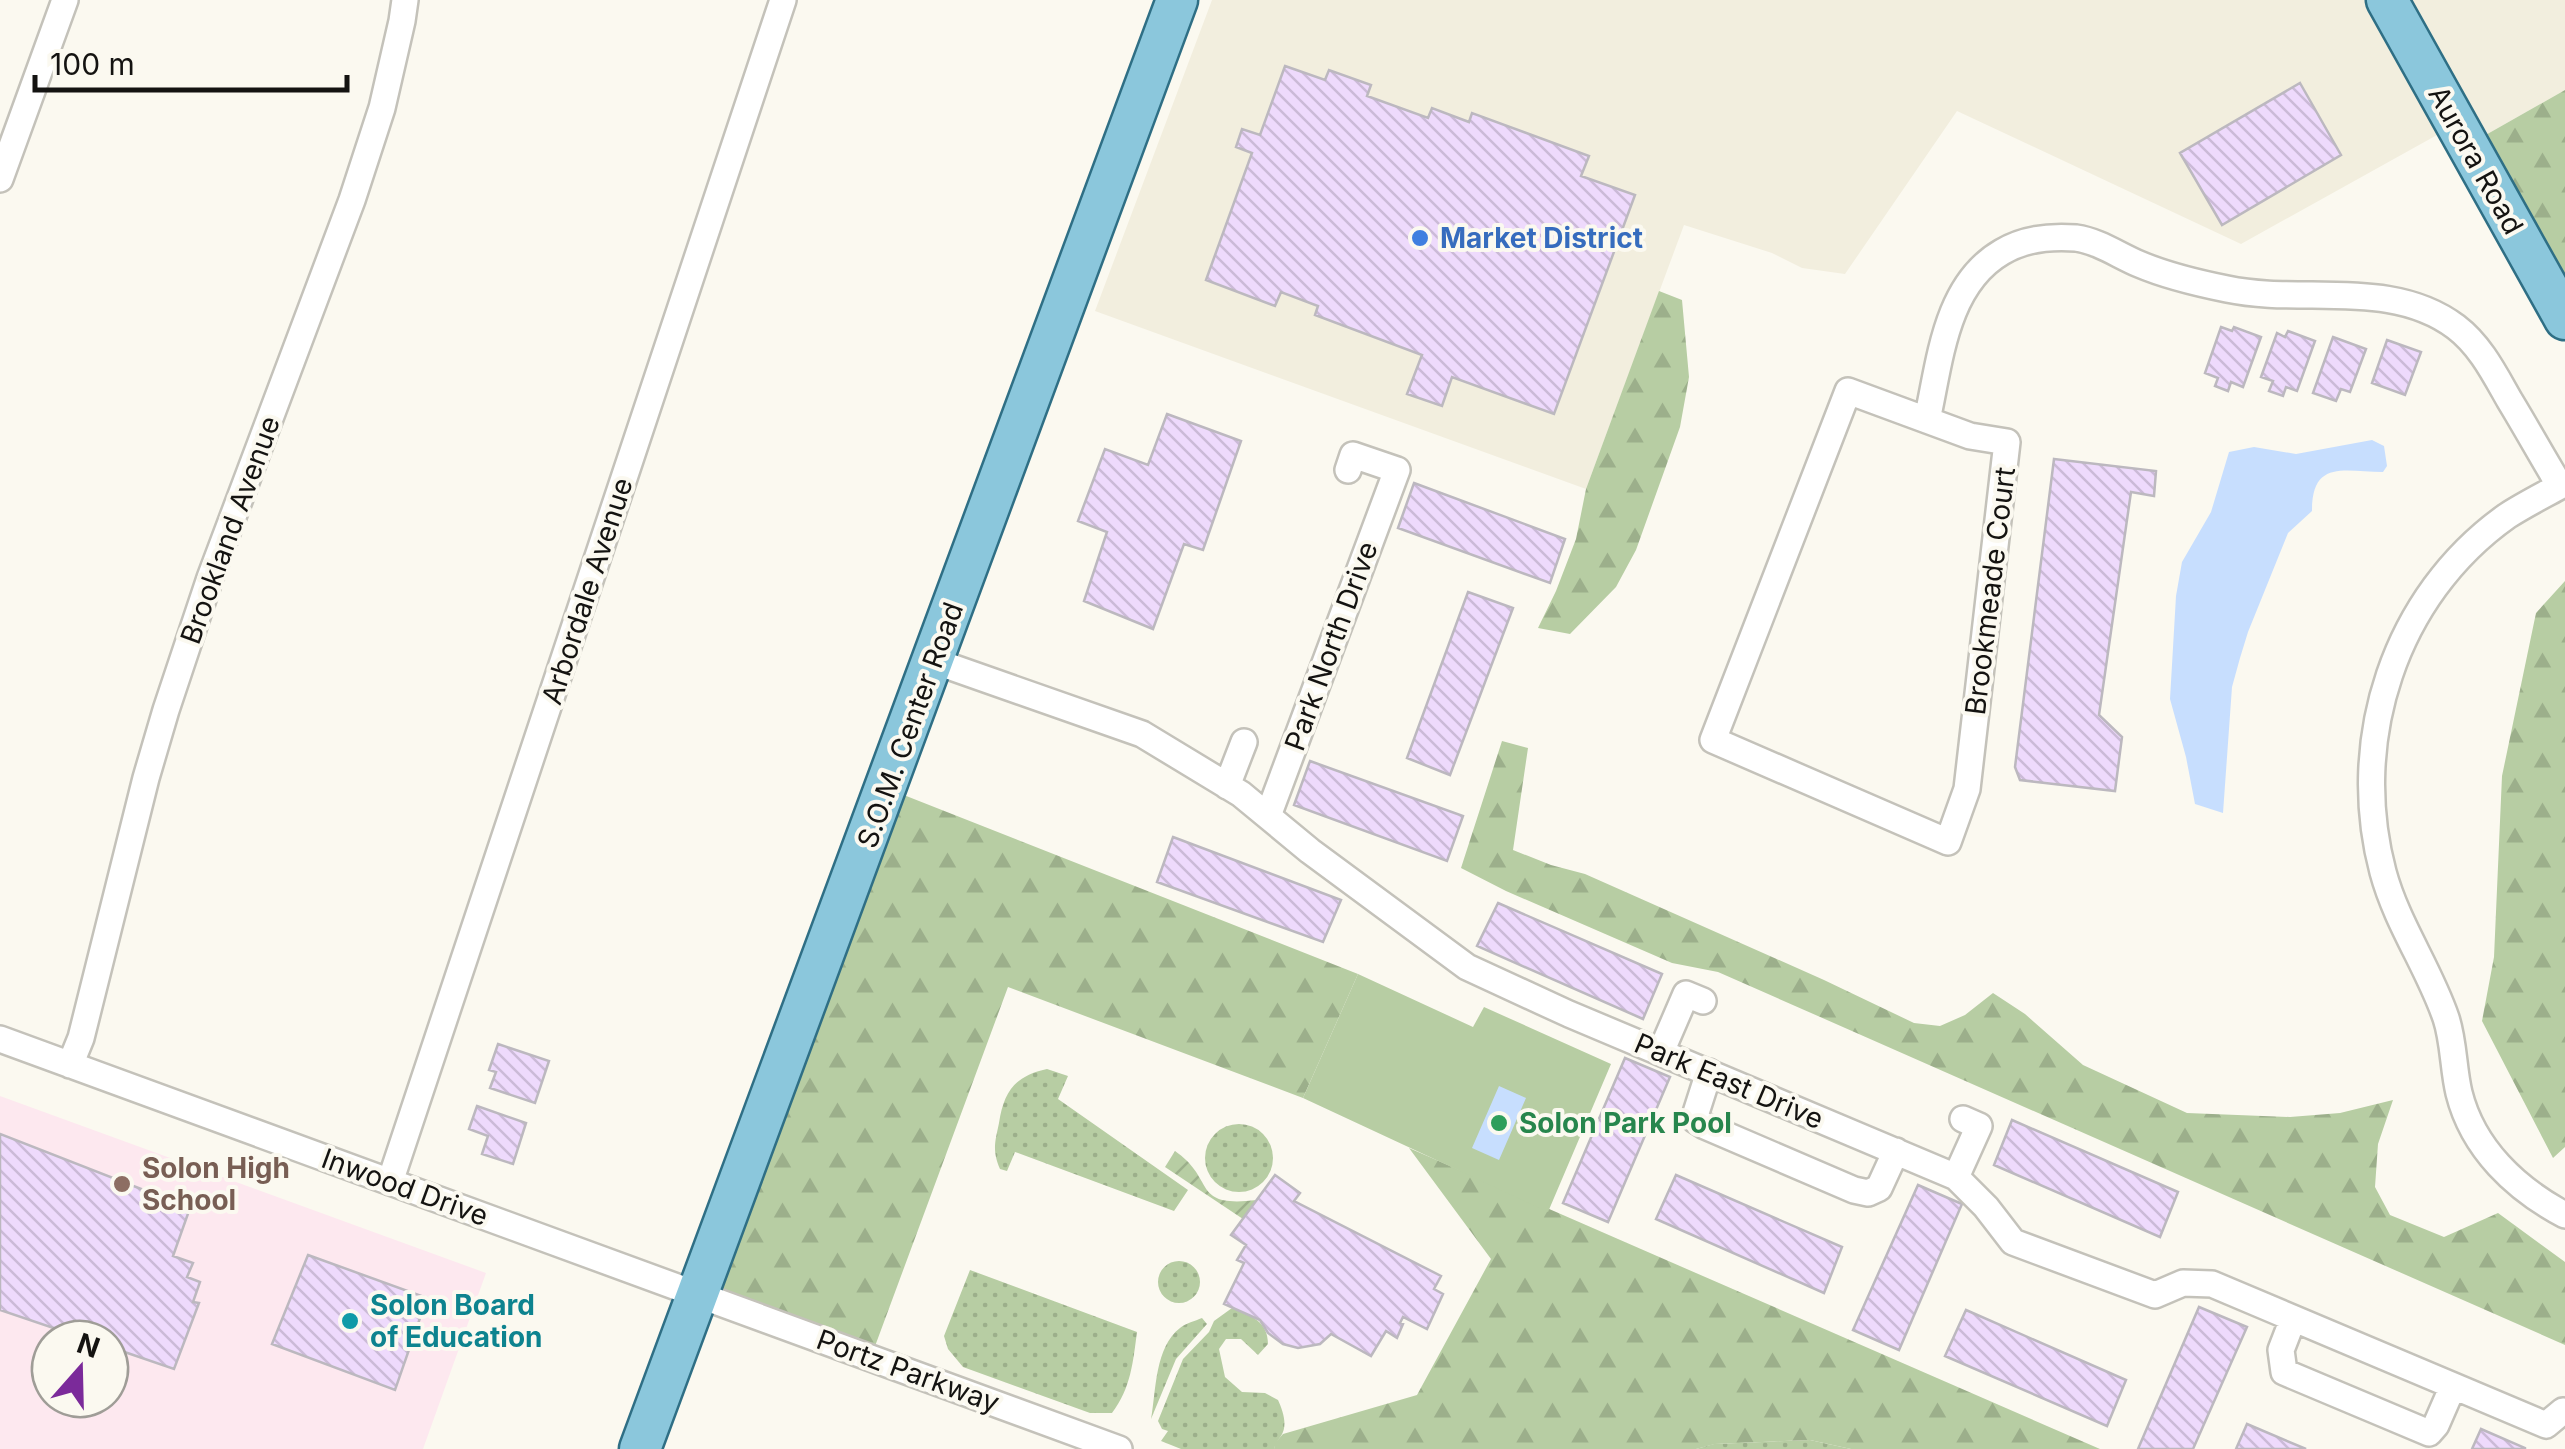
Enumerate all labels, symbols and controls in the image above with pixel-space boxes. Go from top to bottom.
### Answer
scale bar [35,30,348,92]
text: 100 m [50,46,135,82]
street label: Aurora Road [2421,80,2531,240]
place label: Market District [1440,221,1643,255]
marker: Market District [1409,227,1431,249]
street label: Brookland Avenue [173,412,287,648]
street label: Brookmeade Court [1958,465,2022,717]
street label: Arbordale Avenue [534,473,640,709]
street label: Park North Drive [1277,537,1385,755]
street label: S.O.M. Center Road [850,598,970,852]
street label: Park East Drive [1630,1026,1828,1136]
place label: Solon Park Pool [1519,1106,1732,1140]
marker: Solon Park Pool [1488,1112,1510,1134]
street label: Inwood Drive [317,1141,493,1233]
place label: Solon High School [142,1151,290,1217]
marker: Solon High School [111,1173,133,1195]
place label: Solon Board of Education [370,1288,542,1354]
marker: Solon Board of Education [339,1310,361,1332]
north arrow [30,1319,130,1419]
street label: Portz Parkway [812,1322,1004,1420]
text: N [73,1326,104,1365]

